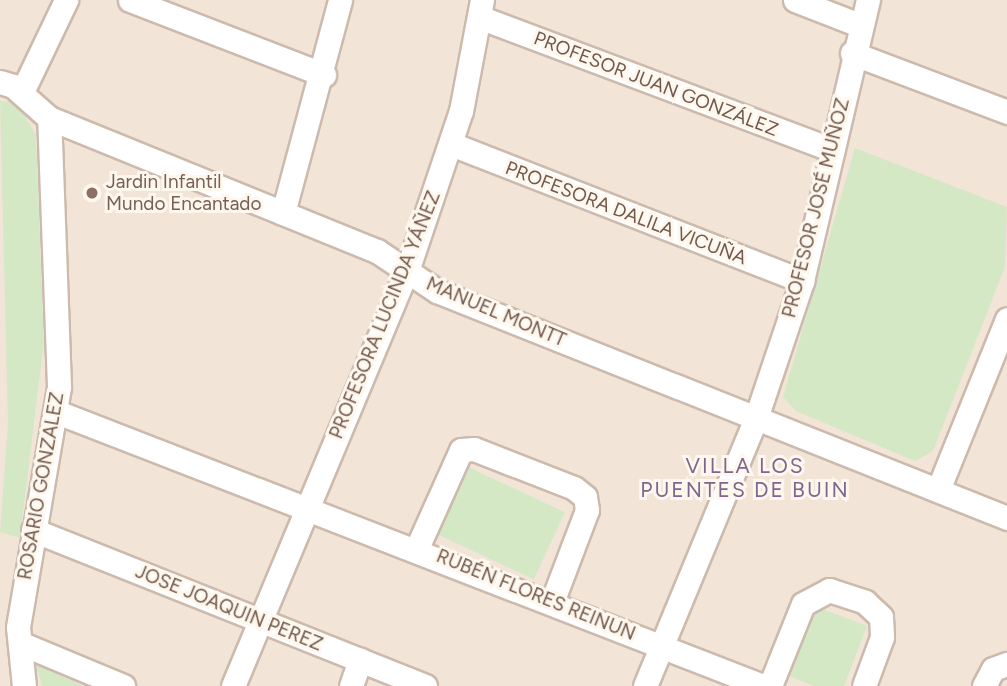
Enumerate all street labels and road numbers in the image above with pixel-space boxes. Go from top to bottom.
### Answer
street label: PROFESOR JUAN GONZÁLEZ [531,27,781,141]
street label: PROFESOR JOSÉ MUÑOZ [778,96,854,320]
street label: PROFESORA DALILA VICUÑA [502,156,750,270]
street label: PROFESORA LUCINDA YÁÑEZ [325,188,445,442]
street label: MANUEL MONTT [423,272,569,352]
street label: ROSARIO GONZALEZ [13,391,69,581]
street label: RUBÉN FLORES REINUN [433,545,639,645]
street label: JOSE JOAQUIN PEREZ [132,560,326,656]

